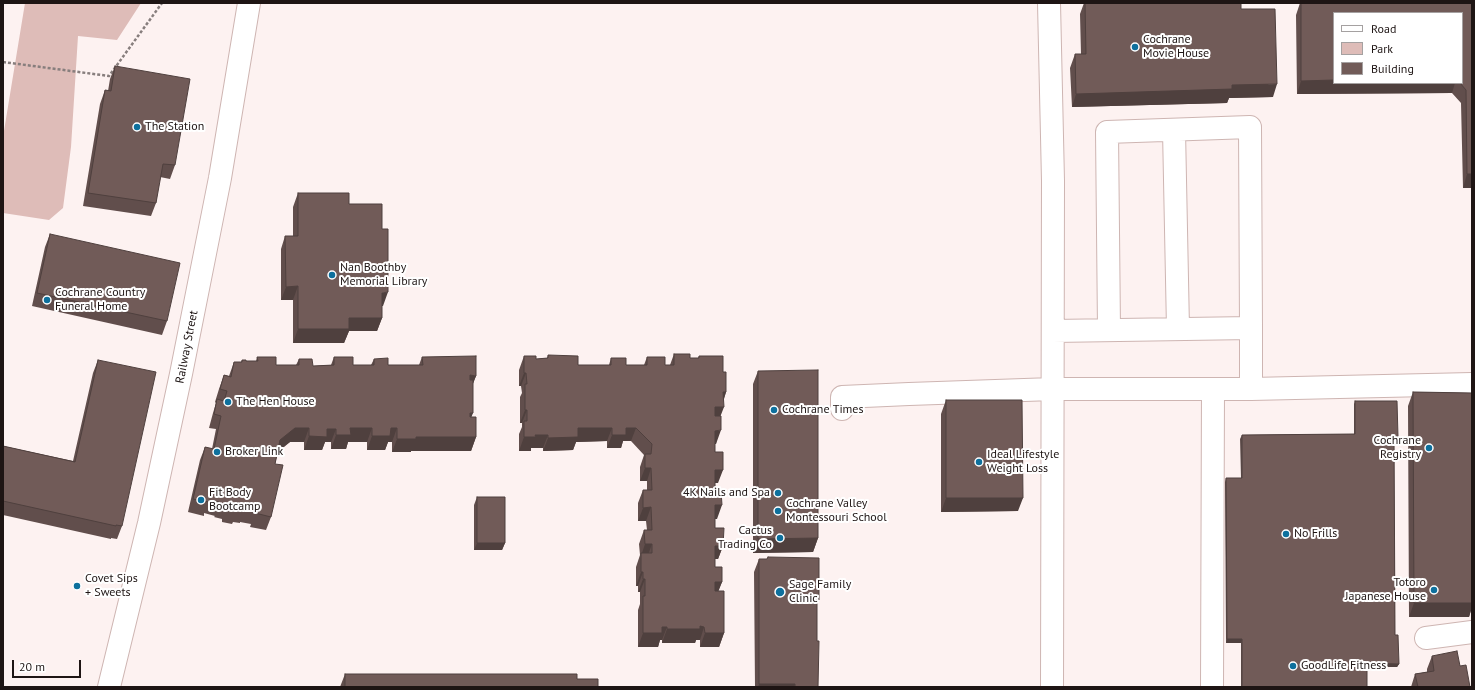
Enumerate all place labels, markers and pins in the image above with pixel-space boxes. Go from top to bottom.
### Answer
place label: Cochrane Movie House [1143,33,1209,61]
marker: Cochrane Movie House [1130,42,1140,52]
place label: The Station [145,120,204,134]
marker: The Station [132,122,142,132]
place label: Nan Boothby Memorial Library [340,261,427,289]
marker: Nan Boothby Memorial Library [327,270,337,280]
place label: Cochrane Country Funeral Home [55,286,145,314]
marker: Cochrane Country Funeral Home [42,295,52,305]
place label: The Hen House [236,395,315,409]
marker: The Hen House [223,397,233,407]
place label: Cochrane Times [782,403,864,417]
marker: Cochrane Times [769,405,779,415]
place label: Cochrane Registry [1373,434,1421,462]
marker: Cochrane Registry [1424,443,1434,453]
place label: Broker Link [225,445,283,459]
marker: Broker Link [212,447,222,457]
place label: Ideal Lifestyle Weight Loss [987,448,1059,476]
marker: Ideal Lifestyle Weight Loss [974,457,984,467]
place label: Fit Body Bootcamp [209,486,260,514]
place label: 4K Nails and Spa [683,486,770,500]
marker: 4K Nails and Spa [773,488,783,498]
marker: Fit Body Bootcamp [196,495,206,505]
place label: Cochrane Valley Montessouri School [786,497,887,525]
marker: Cochrane Valley Montessouri School [773,506,783,516]
place label: Cactus Trading Co [718,524,772,552]
place label: No Frills [1294,527,1337,541]
marker: No Frills [1281,529,1291,539]
marker: Cactus Trading Co [775,533,785,543]
place label: Covet Sips + Sweets [85,572,138,600]
place label: Totoro Japanese House [1345,576,1426,604]
place label: Sage Family Clinic [789,578,851,606]
marker: Covet Sips + Sweets [72,581,82,591]
marker: Totoro Japanese House [1429,585,1439,595]
marker: Sage Family Clinic [774,586,786,598]
place label: GoodLife Fitness [1301,659,1386,673]
marker: GoodLife Fitness [1288,661,1298,671]

